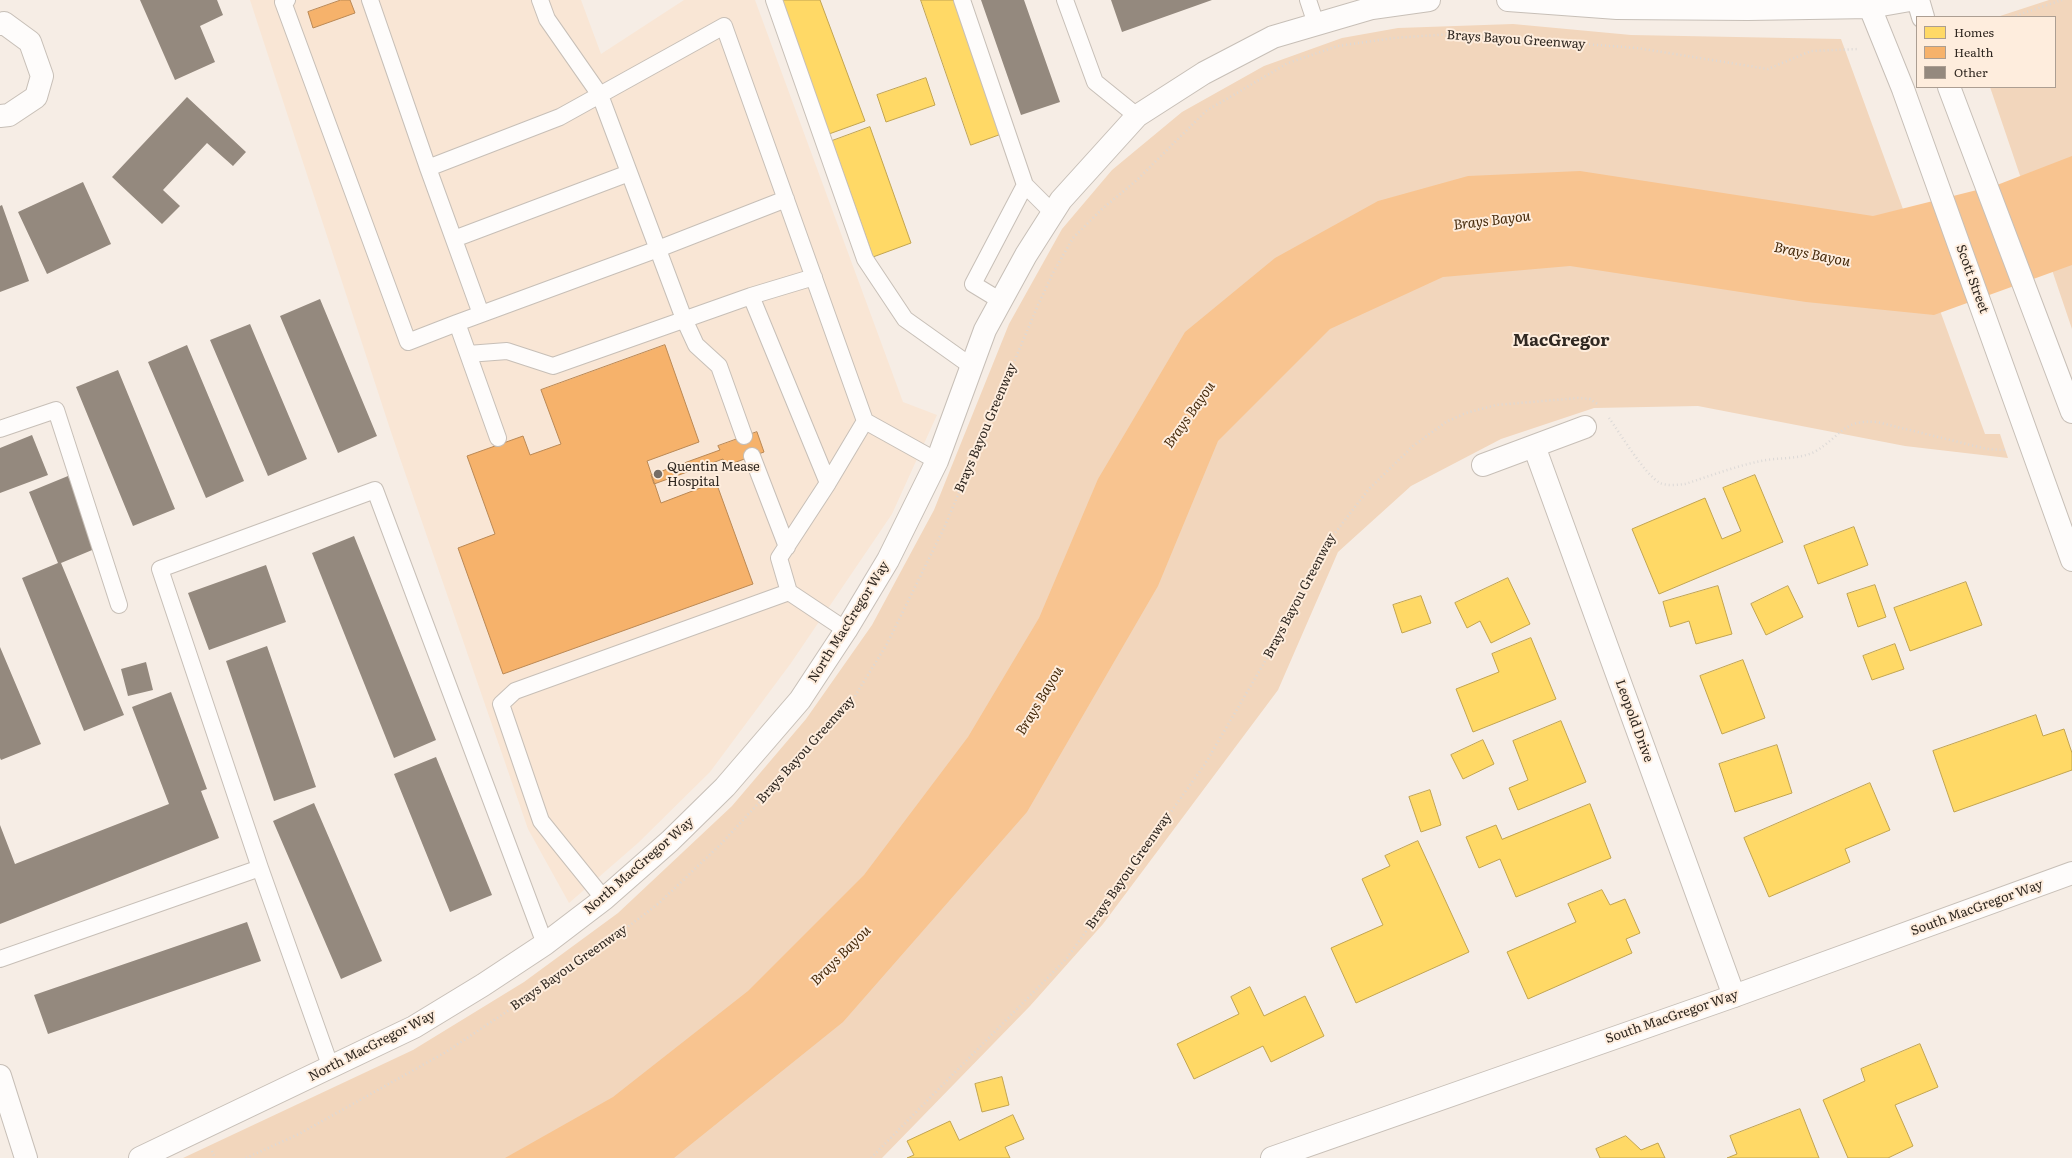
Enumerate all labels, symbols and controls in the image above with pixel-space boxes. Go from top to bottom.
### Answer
legend [1916,16,2056,88]
text: Homes [1954,23,1994,41]
street label: Brays Bayou Greenway [1446,27,1586,53]
text: Health [1954,43,1993,61]
text: Other [1954,63,1988,81]
water label: Brays Bayou [1452,208,1532,234]
water label: Brays Bayou [1772,239,1852,271]
street label: Scott Street [1952,243,1992,315]
district label: MacGregor [1513,331,1609,351]
street label: Brays Bayou Greenway [952,361,1020,495]
water label: Brays Bayou [1161,378,1219,452]
place label: Quentin Mease Hospital [667,459,760,490]
marker: Quentin Mease Hospital [652,468,664,480]
street label: Brays Bayou Greenway [1260,531,1340,661]
street label: North MacGregor Way [805,558,893,686]
water label: Brays Bayou [1013,663,1067,739]
street label: Leopold Drive [1612,678,1656,764]
street label: Brays Bayou Greenway [754,693,858,807]
street label: Brays Bayou Greenway [1083,810,1175,932]
street label: North MacGregor Way [581,814,697,918]
street label: South MacGregor Way [1909,877,2045,939]
street label: Brays Bayou Greenway [508,922,630,1014]
water label: Brays Bayou [808,923,874,989]
street label: South MacGregor Way [1604,987,1740,1047]
street label: North MacGregor Way [306,1007,438,1085]

